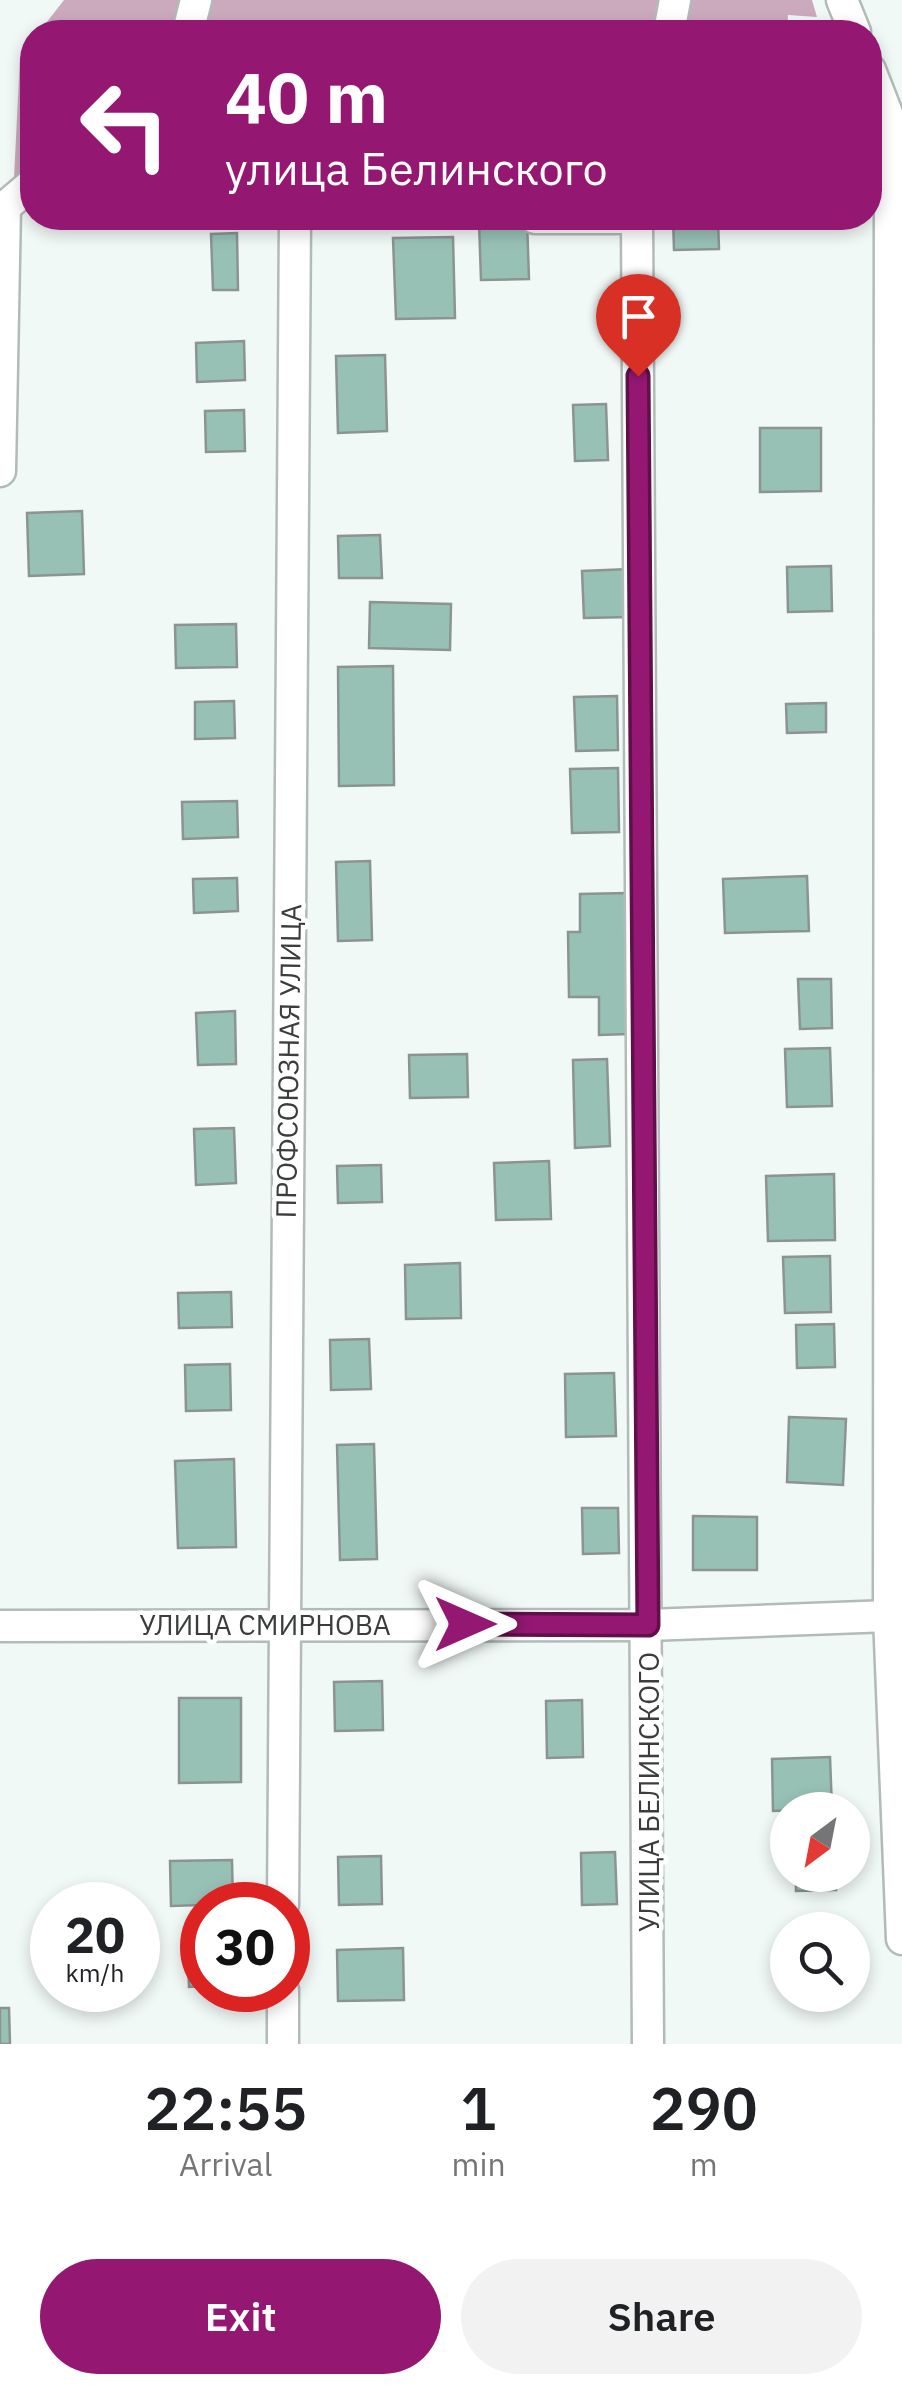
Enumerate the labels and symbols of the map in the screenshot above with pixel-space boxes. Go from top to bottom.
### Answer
pin [596,274,681,377]
street label: ПРОФСОЮЗНАЯ УЛИЦА [267,903,309,1219]
position arrow [413,1572,517,1676]
street label: УЛИЦА СМИРНОВА [139,1606,391,1643]
street label: УЛИЦА БЕЛИНСКОГО [630,1652,667,1932]
north arrow [770,1792,870,1892]
speed limit sign: 30 [180,1882,310,2012]

